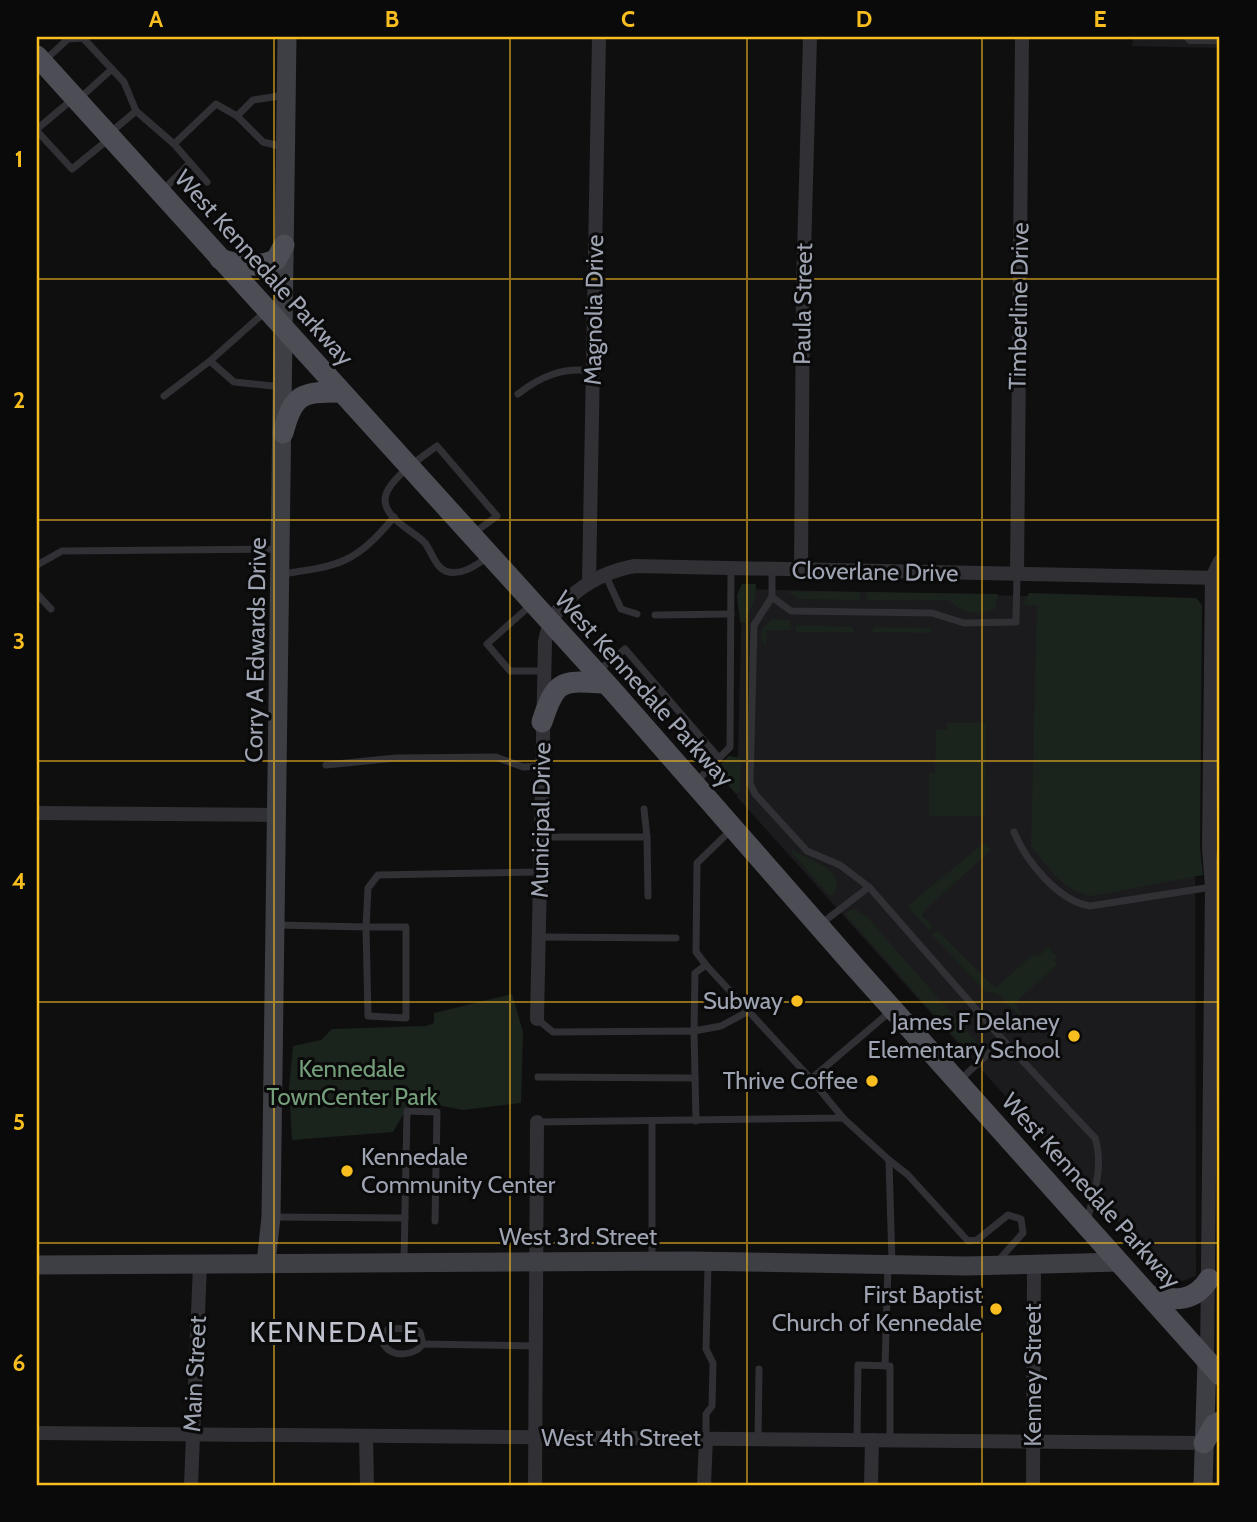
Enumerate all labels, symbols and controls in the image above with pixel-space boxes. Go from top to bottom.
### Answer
text: A [149,5,164,33]
text: B [385,5,399,33]
text: C [621,5,635,33]
text: D [856,5,872,33]
text: E [1093,5,1107,33]
text: 1 [15,145,23,173]
street label: West Kennedale Parkway [169,164,360,372]
street label: Timberline Drive [1003,222,1034,390]
street label: Magnolia Drive [578,234,609,386]
street label: Paula Street [787,243,818,365]
text: 2 [13,386,25,414]
street label: Corry A Edwards Drive [239,537,272,763]
street label: Cloverlane Drive [791,556,959,587]
street label: West Kennedale Parkway [549,585,740,793]
text: 3 [13,627,25,655]
street label: Municipal Drive [525,742,556,898]
text: 4 [12,867,26,895]
place label: Subway [703,986,783,1015]
marker: Subway [789,993,805,1009]
place label: James F Delaney Elementary School [868,1007,1060,1064]
marker: James F Delaney Elementary School [1066,1028,1082,1044]
park label: Kennedale TownCenter Park [267,1054,438,1111]
place label: Thrive Coffee [723,1066,858,1095]
marker: Thrive Coffee [864,1073,880,1089]
street label: West Kennedale Parkway [996,1087,1187,1295]
text: 5 [13,1108,25,1136]
place label: Kennedale Community Center [361,1142,556,1199]
marker: Kennedale Community Center [339,1163,355,1179]
street label: West 3rd Street [499,1222,657,1251]
place label: First Baptist Church of Kennedale [772,1280,982,1337]
marker: First Baptist Church of Kennedale [988,1301,1004,1317]
street label: Kenney Street [1018,1303,1047,1447]
street label: Main Street [177,1315,212,1433]
district label: KENNEDALE [249,1315,421,1349]
text: 6 [13,1349,25,1377]
street label: West 4th Street [541,1423,701,1452]

